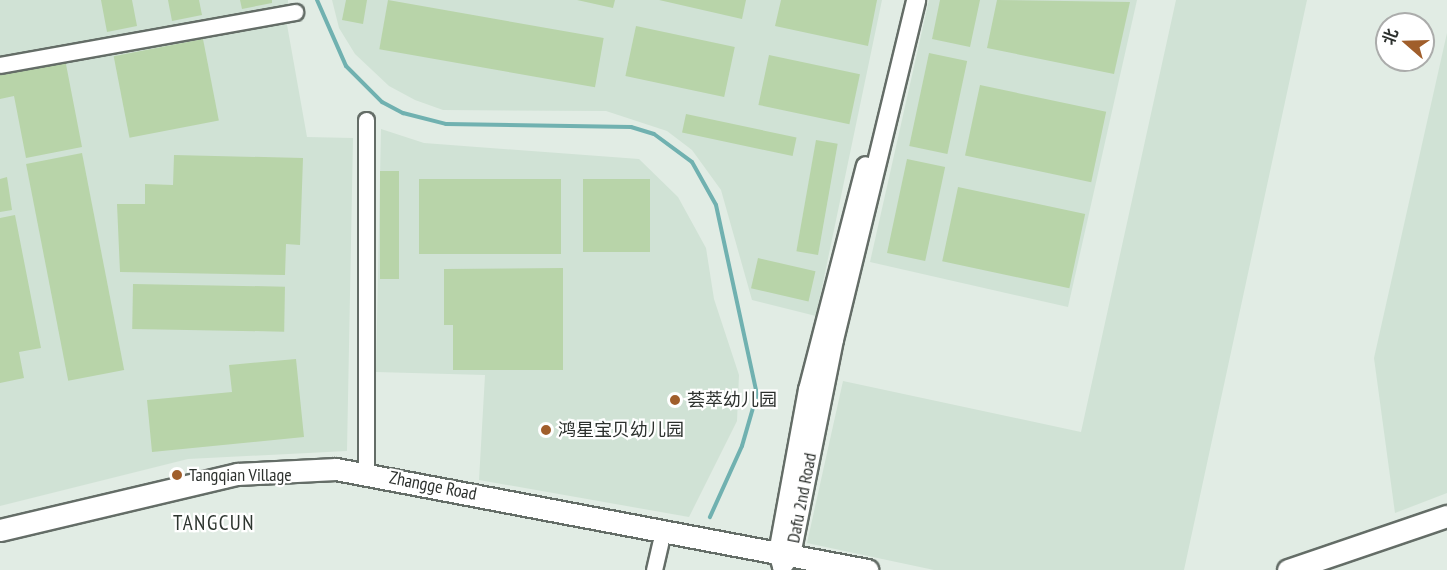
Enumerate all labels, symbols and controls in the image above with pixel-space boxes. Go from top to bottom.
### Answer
north arrow [1375,12,1435,72]
text: 北 [1378,26,1402,47]
place label: 荟萃幼儿园 [687,389,777,411]
marker: 荟萃幼儿园 [668,393,682,407]
place label: 鸿星宝贝幼儿园 [558,419,684,441]
marker: 鸿星宝贝幼儿园 [539,423,553,437]
street label: Dafu 2nd Road [783,451,821,545]
place label: Tangqian Village [189,464,292,486]
street label: Zhangge Road [388,467,478,505]
marker: Tangqian Village [170,468,184,482]
district label: TANGCUN [173,510,255,536]

